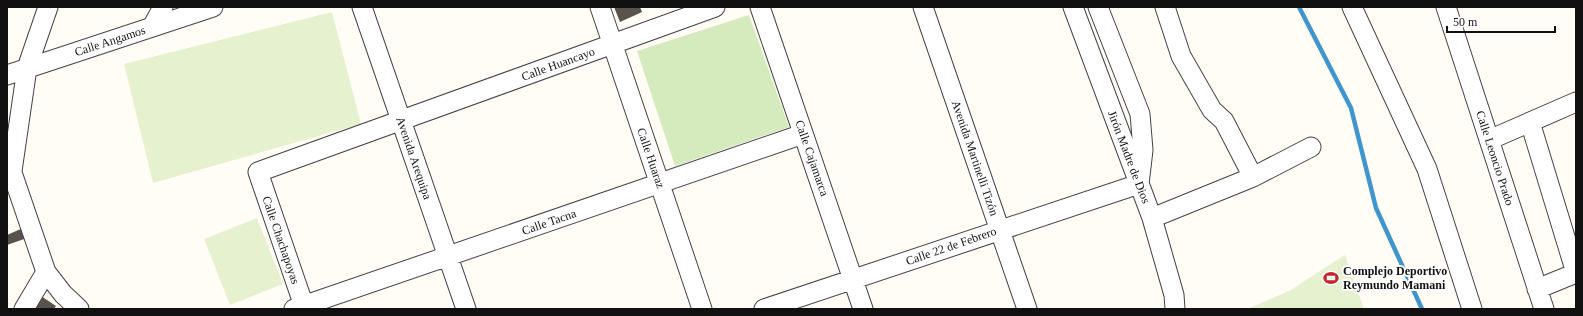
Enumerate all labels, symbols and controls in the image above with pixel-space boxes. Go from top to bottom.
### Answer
scale bar [1447,8,1555,34]
text: 50 m [1453,15,1478,29]
street label: Calle Angamos [73,23,147,59]
street label: Calle Huancayo [519,44,597,84]
street label: Avenida Martinelli Tizón [949,98,1001,218]
street label: Jirón Madre de Dios [1105,109,1153,206]
street label: Calle Leoncio Prado [1473,109,1517,207]
street label: Avenida Arequipa [393,115,435,202]
street label: Calle Cajamarca [792,118,832,199]
street label: Calle Huaraz [634,126,668,190]
street label: Calle Chachapoyas [259,194,303,286]
street label: Calle Tacna [520,206,579,238]
street label: Calle 22 de Febrero [904,224,998,268]
place label: Complejo Deportivo Reymundo Mamani [1343,264,1447,292]
sports icon: Complejo Deportivo Reymundo Mamani [1322,269,1340,287]

